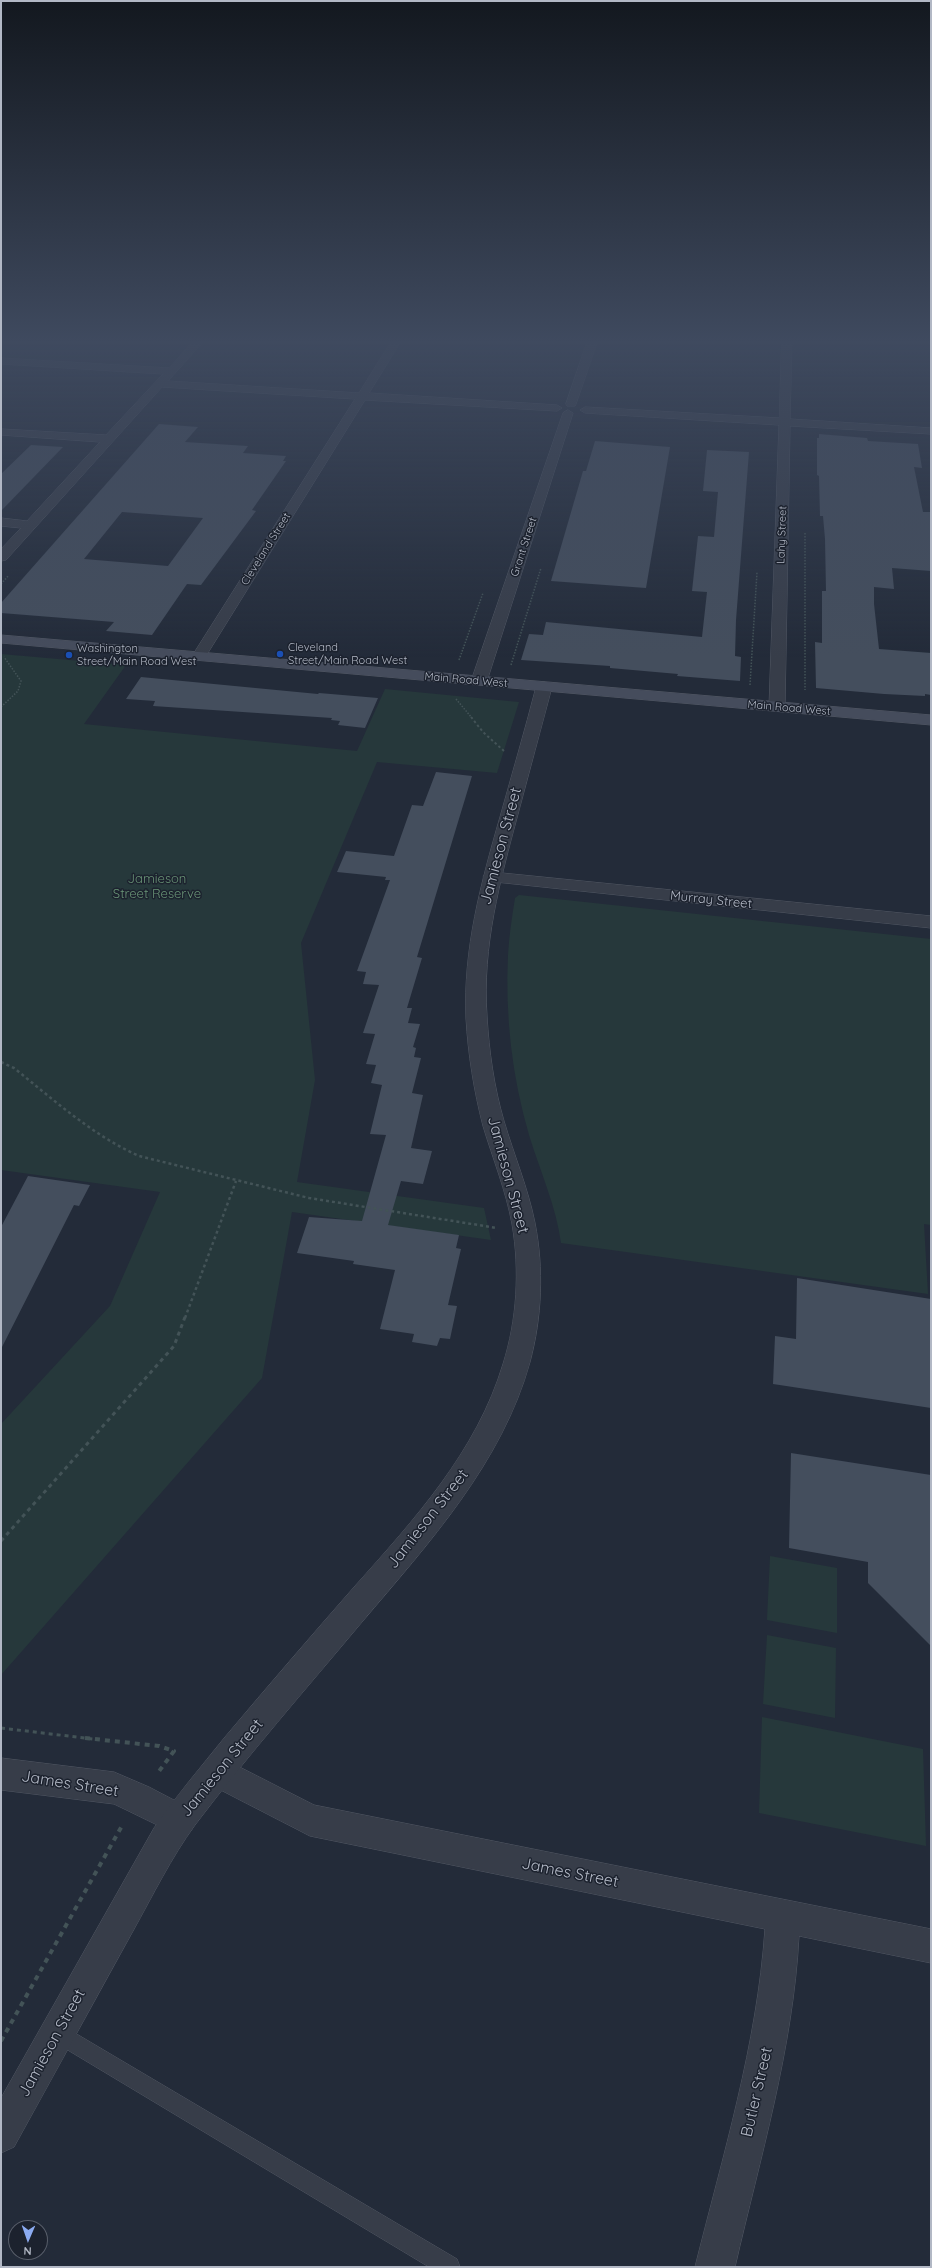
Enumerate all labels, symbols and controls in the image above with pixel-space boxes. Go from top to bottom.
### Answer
street label: Lahy Street [774,506,790,564]
street label: Cleveland Street [238,510,294,588]
street label: Grant Street [508,516,540,578]
place label: Cleveland Street/Main Road West [288,641,407,667]
place label: Washington Street/Main Road West [77,642,196,668]
marker: Cleveland Street/Main Road West [275,649,285,659]
marker: Washington Street/Main Road West [64,650,74,660]
street label: Main Road West [424,670,508,690]
street label: Main Road West [747,698,831,718]
street label: Jamieson Street [476,785,526,907]
park label: Jamieson Street Reserve [113,871,201,902]
street label: Murray Street [669,888,753,912]
street label: Jamieson Street [483,1114,533,1236]
street label: Jamieson Street [383,1466,473,1572]
street label: Jamieson Street [177,1715,267,1821]
street label: James Street [20,1767,120,1801]
street label: James Street [520,1854,620,1892]
street label: Jamieson Street [14,1986,90,2100]
street label: Butler Street [737,2045,777,2139]
north arrow [8,2220,48,2260]
text: N [23,2244,32,2258]

